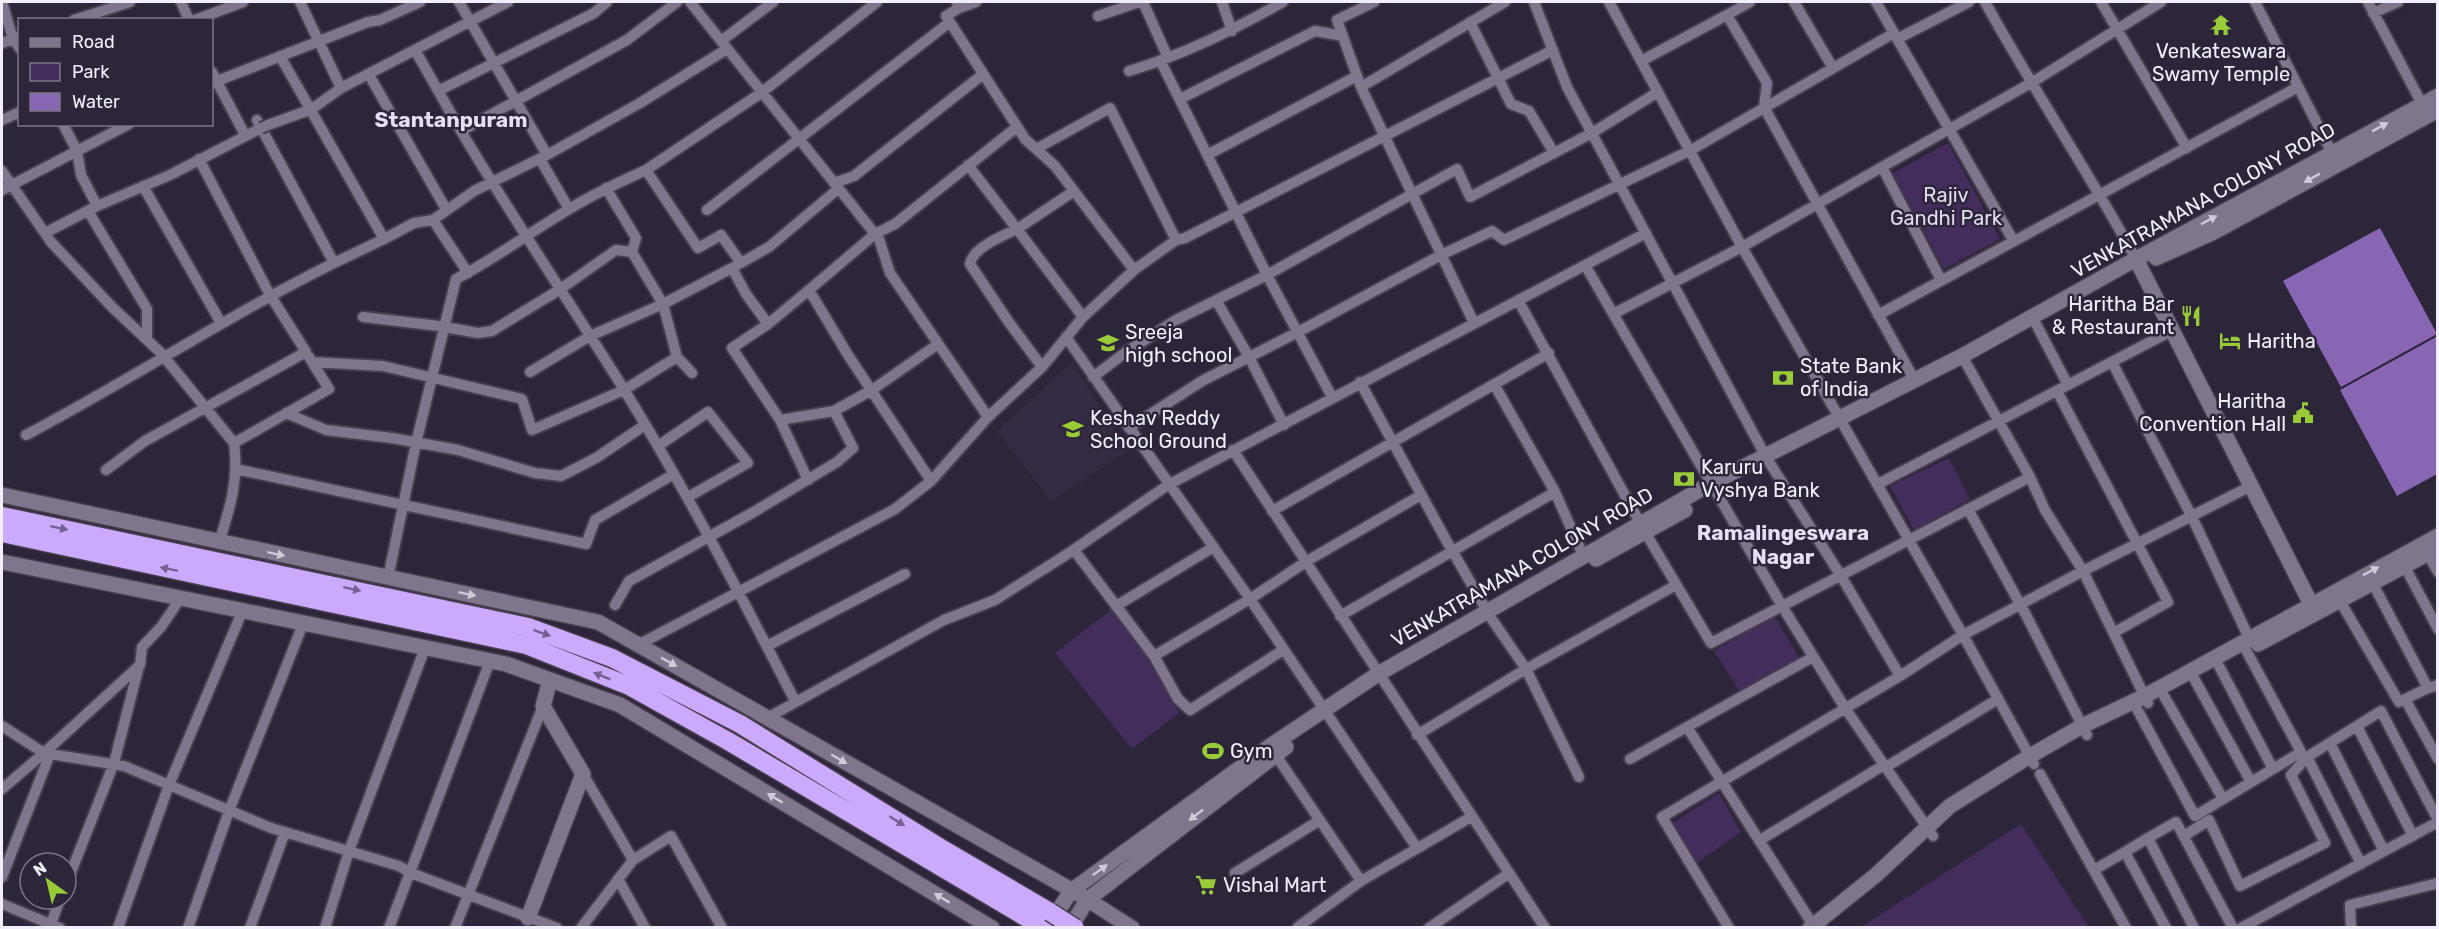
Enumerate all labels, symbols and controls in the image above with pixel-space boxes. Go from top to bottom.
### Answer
temple icon: Venkateswara Swamy Temple [2209,13,2233,37]
legend [18,18,213,126]
text: Road [72,31,115,53]
place label: Venkateswara Swamy Temple [2152,39,2290,86]
text: Park [72,61,110,83]
text: Water [72,91,120,113]
district label: Stantanpuram [375,107,527,132]
street label: VENKATRAMANA COLONY ROAD [2067,117,2339,283]
one-way arrow [2372,122,2389,132]
one-way arrow [2304,173,2321,183]
park label: Rajiv Gandhi Park [1890,183,2003,230]
one-way arrow [2200,215,2217,225]
place label: Haritha Bar & Restaurant [2052,292,2174,339]
restaurant icon: Haritha Bar & Restaurant [2179,304,2203,328]
place label: Sreeja high school [1125,320,1232,367]
hotel icon: Haritha [2218,329,2242,353]
place label: Haritha [2247,329,2316,353]
school or university icon: Sreeja high school [1096,331,1120,355]
place label: State Bank of India [1800,354,1903,401]
bank icon: State Bank of India [1771,366,1795,390]
place label: Haritha Convention Hall [2139,389,2286,436]
public building icon: Haritha Convention Hall [2291,401,2315,425]
place label: Keshav Reddy School Ground [1090,406,1227,453]
school or university icon: Keshav Reddy School Ground [1061,417,1085,441]
place label: Karuru Vyshya Bank [1701,455,1821,502]
bank icon: Karuru Vyshya Bank [1672,467,1696,491]
street label: VENKATRAMANA COLONY ROAD [1387,482,1657,652]
district label: Ramalingeswara Nagar [1697,520,1869,569]
one-way arrow [49,524,68,533]
one-way arrow [267,550,285,560]
one-way arrow [159,564,178,573]
one-way arrow [2363,566,2380,576]
one-way arrow [343,585,362,595]
one-way arrow [458,590,476,600]
one-way arrow [534,628,552,638]
one-way arrow [661,657,677,668]
one-way arrow [593,671,611,680]
sports icon: Gym [1201,739,1225,763]
place label: Gym [1230,739,1272,763]
one-way arrow [831,754,848,764]
one-way arrow [767,792,783,803]
one-way arrow [1189,809,1204,821]
one-way arrow [889,816,905,827]
north arrow [18,851,78,911]
text: N [30,858,50,880]
one-way arrow [1092,864,1108,876]
supermarket icon: Vishal Mart [1194,873,1218,897]
place label: Vishal Mart [1223,873,1327,897]
one-way arrow [934,892,950,903]

